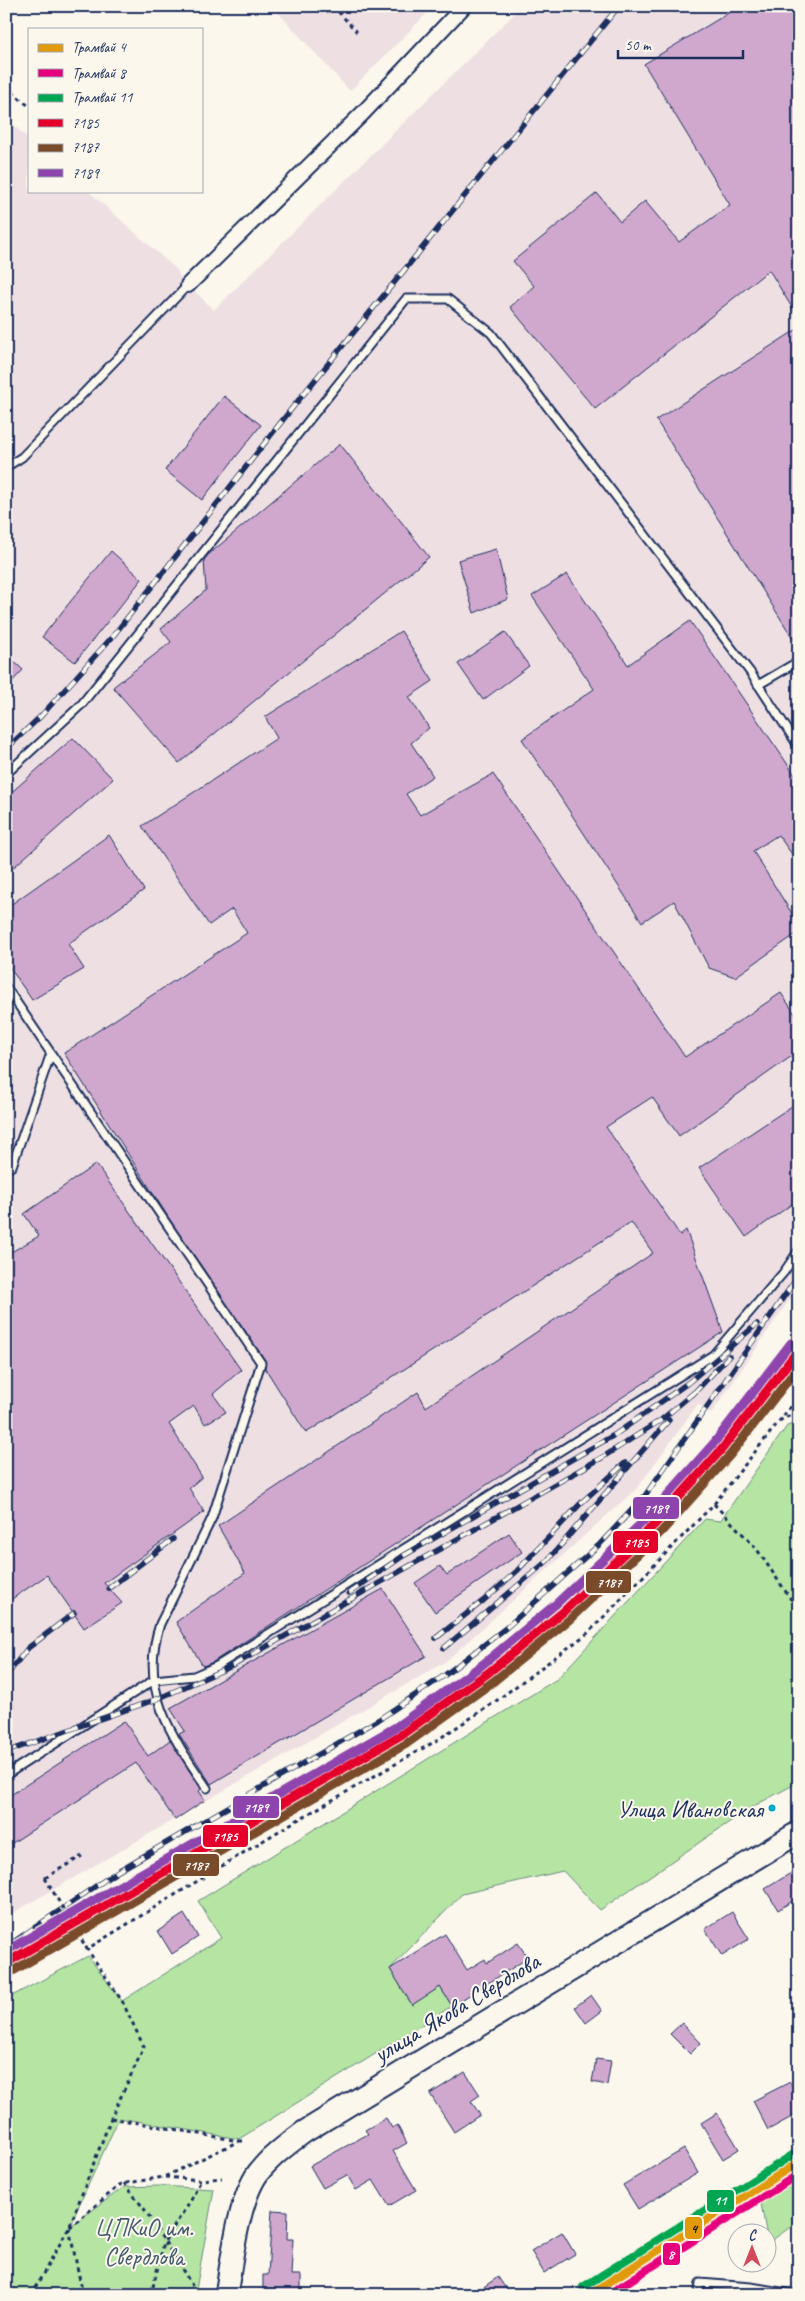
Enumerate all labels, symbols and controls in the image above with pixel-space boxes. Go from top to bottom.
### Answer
legend [28,28,202,192]
scale bar [618,28,742,60]
text: 50 m [625,36,652,55]
text: Трамвай 4 [72,38,127,57]
text: Трамвай 8 [72,64,127,83]
text: Трамвай 11 [72,88,134,107]
text: 7185 [72,114,100,133]
text: 7187 [72,138,100,157]
text: 7189 [72,164,100,183]
line badge: 7189 [632,1496,680,1520]
text: 7189 [644,1500,670,1517]
line badge: 7185 [612,1530,659,1554]
text: 7185 [624,1534,650,1551]
line badge: 7187 [585,1570,632,1594]
text: 7187 [596,1574,623,1591]
place label: Улица Ивановская [617,1794,765,1824]
line badge: 7189 [232,1795,280,1819]
text: 7189 [244,1799,270,1816]
marker: Улица Ивановская [767,1803,777,1813]
line badge: 7185 [202,1824,249,1848]
text: 7185 [213,1828,239,1845]
line badge: 7187 [172,1853,220,1877]
text: 7187 [183,1857,210,1874]
street label: улица Якова Свердлова [366,1945,547,2071]
line badge: 11 [706,2189,735,2213]
text: 11 [714,2192,728,2209]
park label: ЦПКиО им. Свердлова [95,2212,194,2273]
line badge: 4 [684,2216,703,2240]
text: 4 [691,2220,699,2237]
north arrow [728,2224,778,2274]
text: С [749,2227,758,2244]
line badge: 8 [662,2242,681,2266]
text: 8 [668,2246,676,2263]

